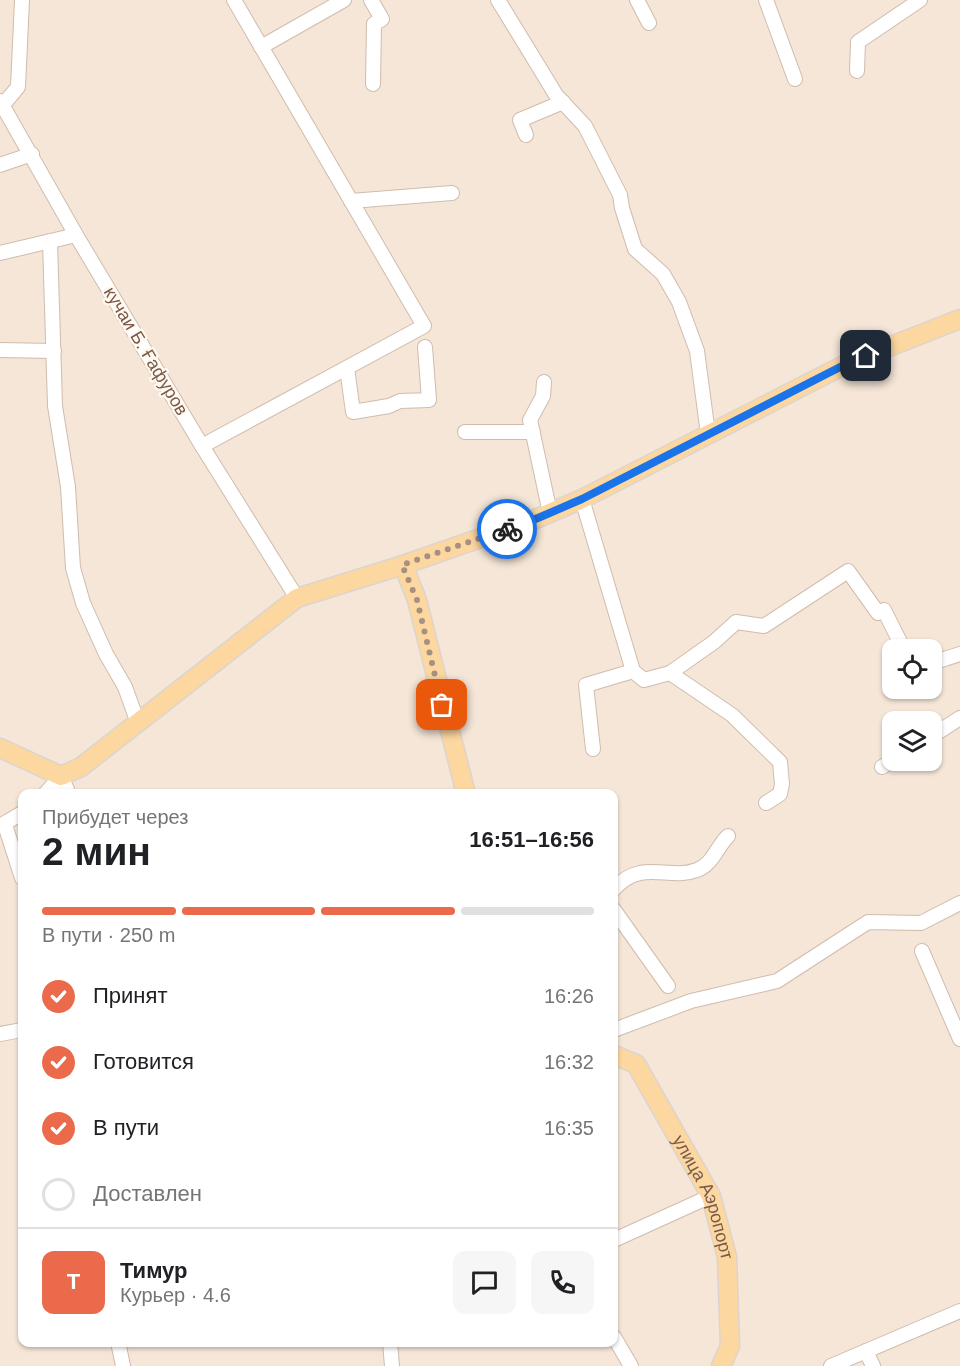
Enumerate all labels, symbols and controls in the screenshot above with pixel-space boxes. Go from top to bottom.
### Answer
street label: кучаи Б. Ғафуров [100,283,192,419]
pin [840,330,891,381]
icon: home [849,339,882,372]
courier [477,499,537,559]
icon: bike [491,513,524,546]
map controls [882,639,942,771]
button: locate [882,639,942,699]
pin [416,679,467,730]
icon: bag [425,688,458,721]
button: layers [882,711,942,771]
text: Прибудет через [42,806,188,828]
text: 16:51–16:56 [469,827,594,852]
text: 2 мин [42,830,151,873]
text: В пути · 250 m [42,924,175,946]
icon: check [42,980,75,1013]
text: Принят [93,983,167,1008]
text: 16:26 [544,985,594,1007]
icon: check [42,1046,75,1079]
text: Готовится [93,1049,194,1074]
text: 16:32 [544,1051,594,1073]
icon: check [42,1112,75,1145]
text: В пути [93,1115,159,1140]
text: 16:35 [544,1117,594,1139]
street label: улица Аэропорт [668,1132,737,1262]
text: Доставлен [93,1181,202,1206]
button: chat [453,1251,516,1314]
button: phone [531,1251,594,1314]
text: Тимур [120,1258,188,1283]
text: Т [67,1269,80,1294]
text: Курьер · 4.6 [120,1284,231,1306]

